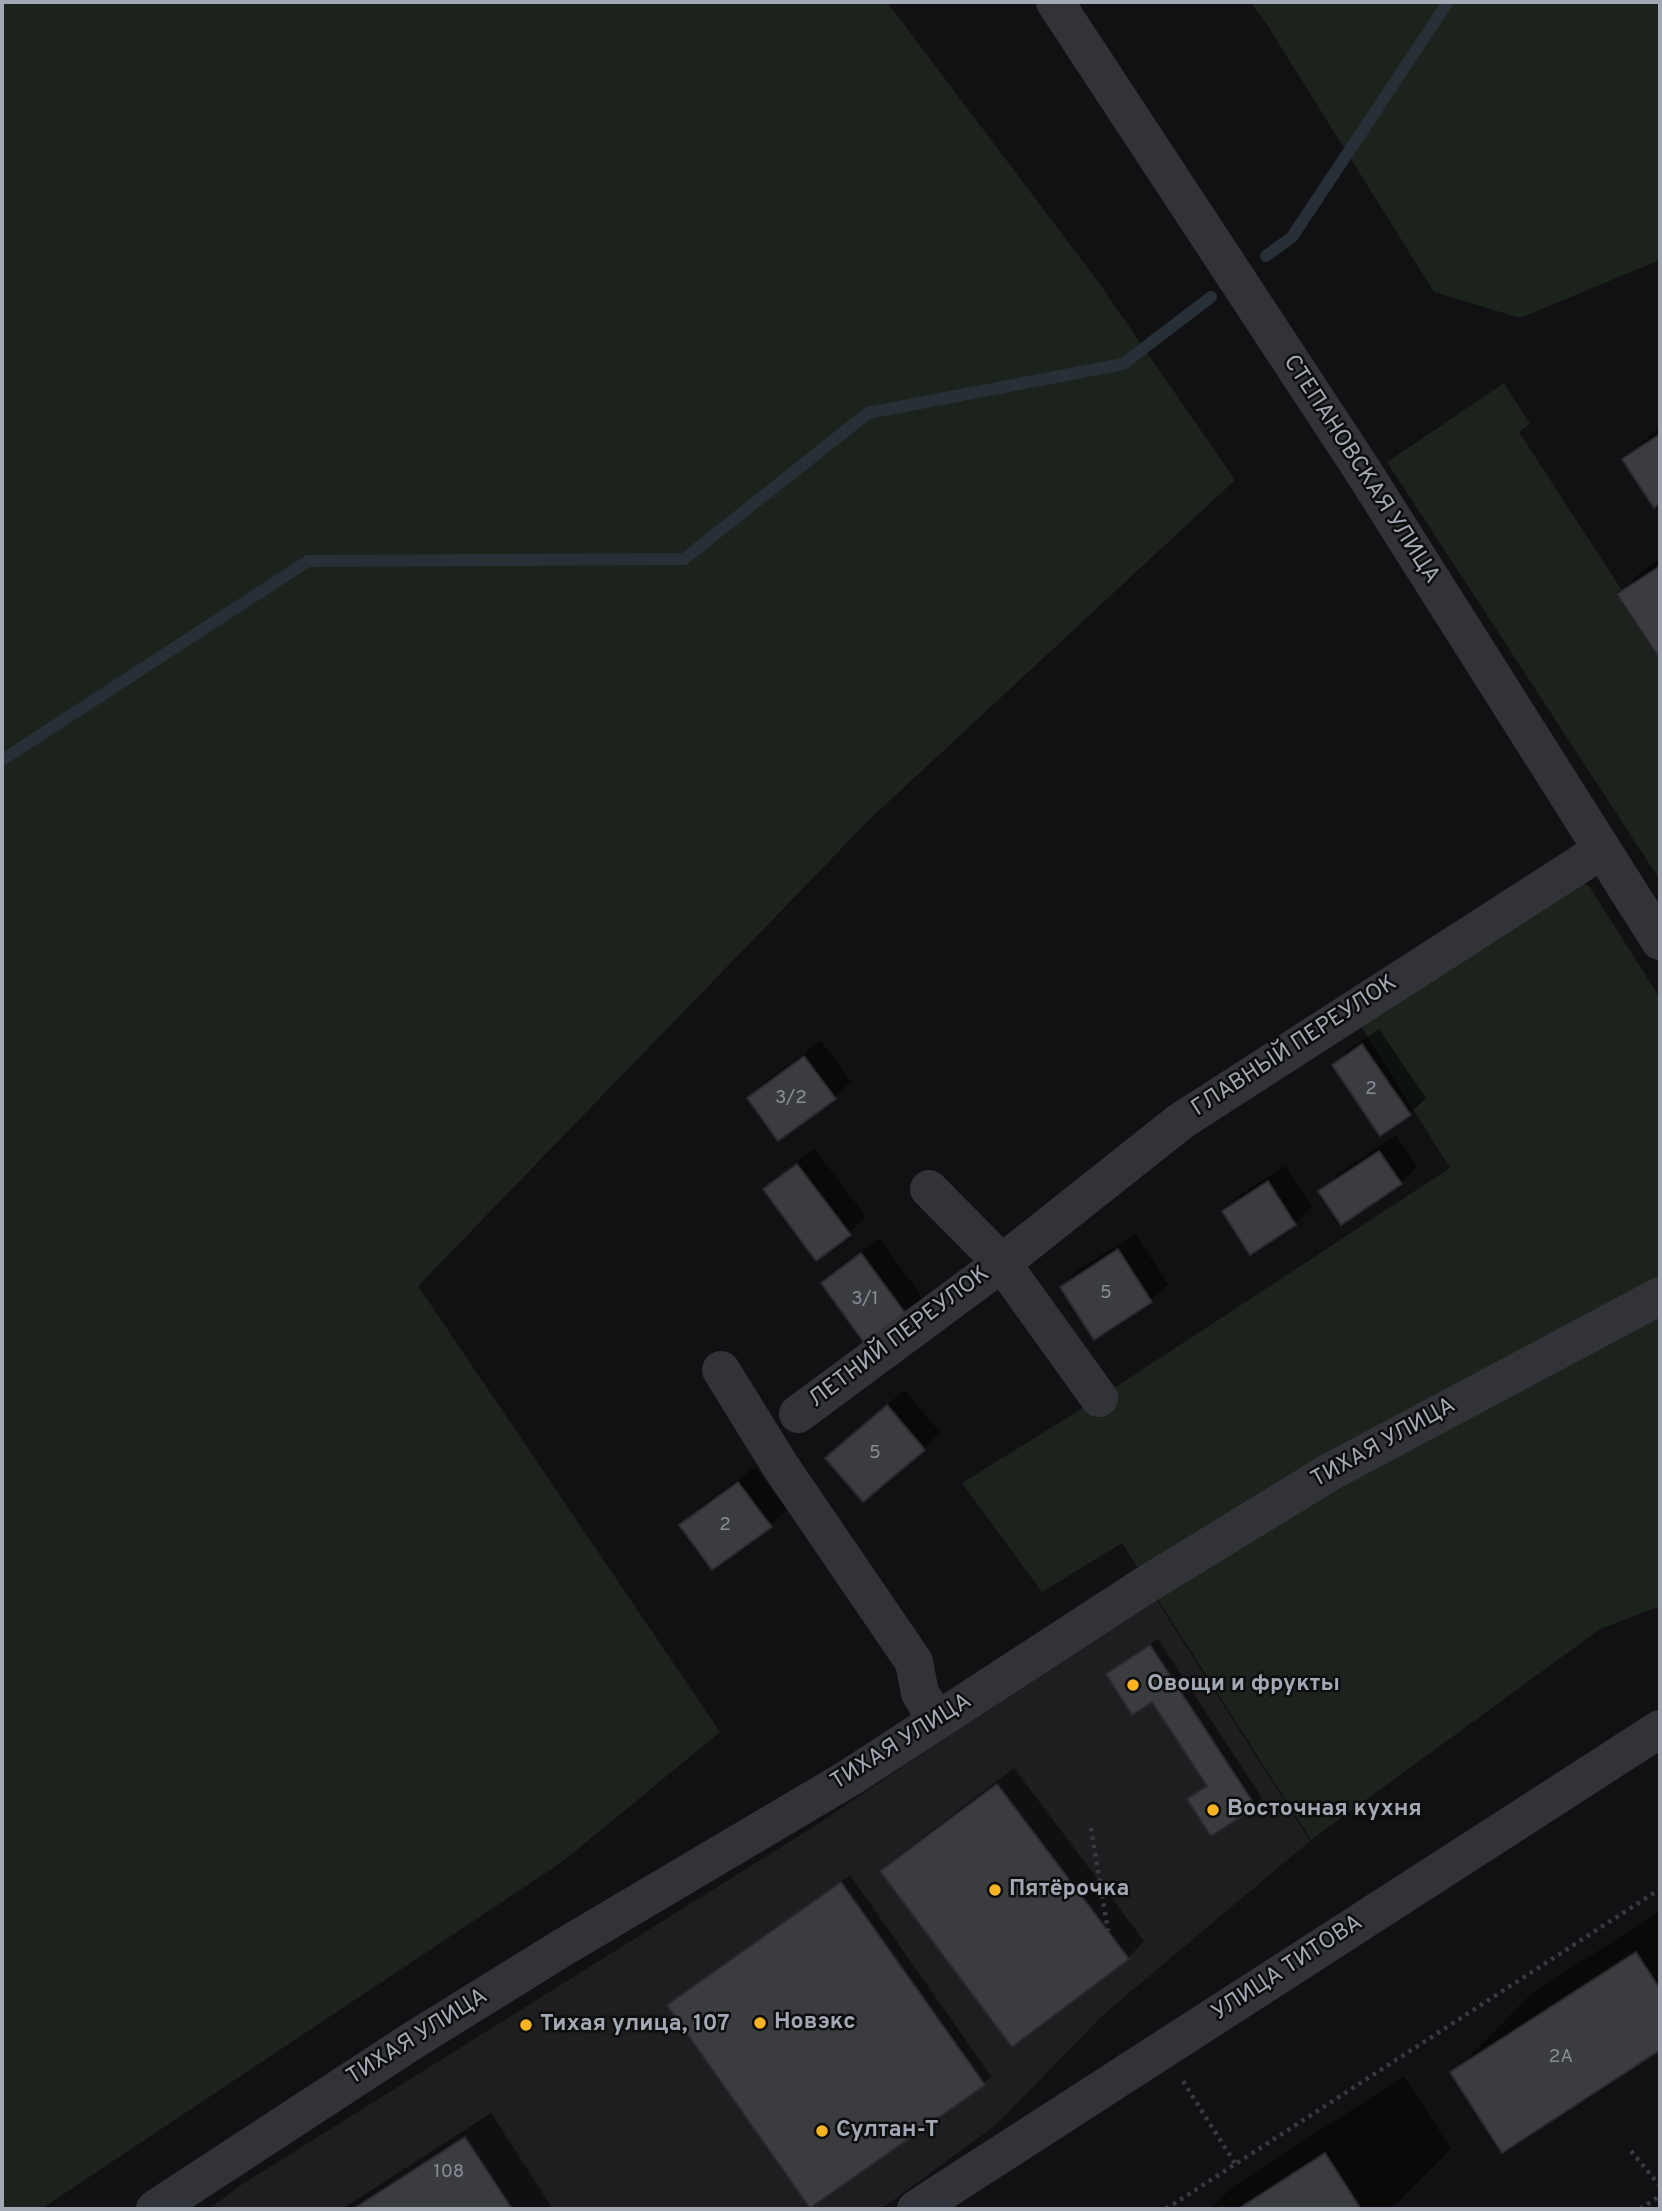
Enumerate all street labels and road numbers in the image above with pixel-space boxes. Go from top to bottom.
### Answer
street label: СТЕПАНОВСКАЯ УЛИЦА [1276,350,1444,590]
street label: ГЛАВНЫЙ ПЕРЕУЛОК [1187,970,1403,1124]
street label: ЛЕТНИЙ ПЕРЕУЛОК [804,1261,996,1415]
street label: ТИХАЯ УЛИЦА [1307,1393,1461,1495]
street label: ТИХАЯ УЛИЦА [827,1689,977,1797]
street label: УЛИЦА ТИТОВА [1207,1910,1369,2028]
street label: ТИХАЯ УЛИЦА [343,1984,493,2092]

